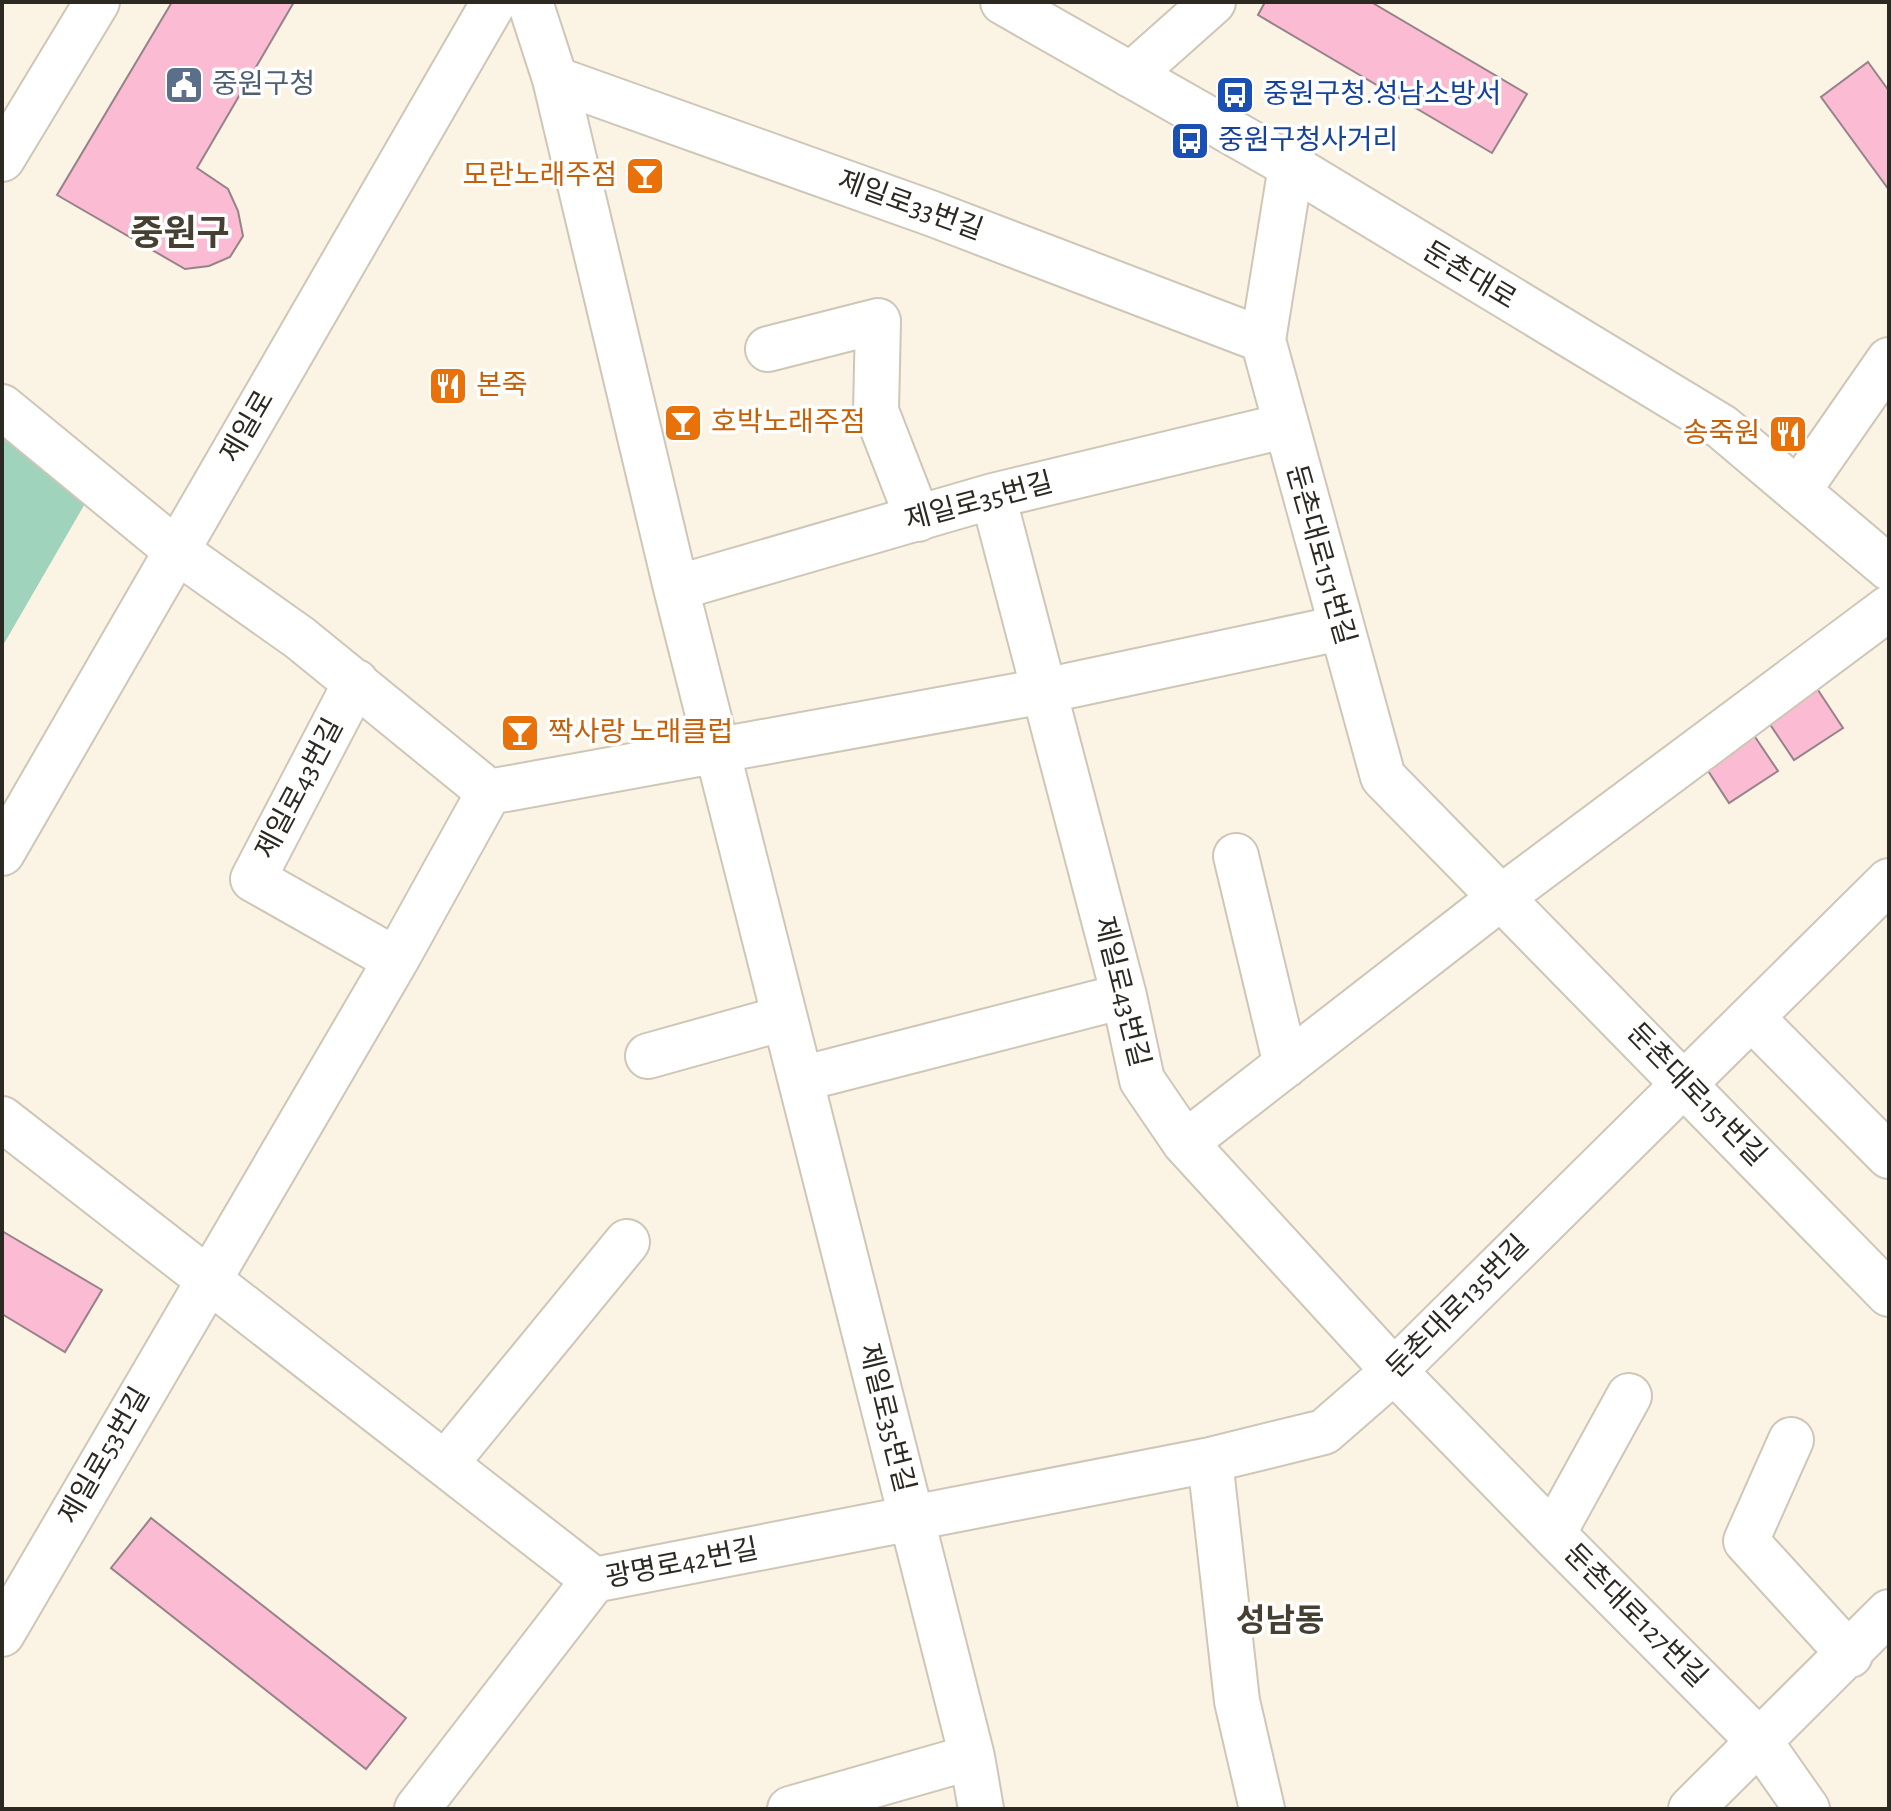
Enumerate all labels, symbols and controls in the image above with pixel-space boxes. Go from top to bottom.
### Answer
public building icon: 중원구청 [163,64,205,106]
place label: 중원구청 [212,69,315,99]
bus stop icon: 중원구청.성남소방서 [1214,74,1256,116]
place label: 중원구청.성남소방서 [1263,79,1501,109]
bus stop icon: 중원구청사거리 [1169,120,1211,162]
place label: 중원구청사거리 [1218,125,1398,155]
bar icon: 모란노래주점 [624,155,666,197]
place label: 모란노래주점 [462,160,617,190]
street label: 제일로33번길 [834,165,987,245]
district label: 중원구 [130,214,230,252]
street label: 둔촌대로 [1418,236,1521,315]
restaurant icon: 본죽 [427,365,469,407]
place label: 본죽 [476,371,528,400]
street label: 제일로 [215,386,279,467]
bar icon: 호박노래주점 [662,402,704,444]
place label: 호박노래주점 [711,407,866,437]
restaurant icon: 송죽원 [1767,413,1809,455]
place label: 송죽원 [1683,419,1760,448]
street label: 둔촌대로151번길 [1281,461,1361,648]
street label: 제일로35번길 [901,467,1056,535]
bar icon: 짝사랑 노래클럽 [499,712,541,754]
street label: 제일로43번길 [250,714,348,863]
place label: 짝사랑 노래클럽 [548,717,733,747]
street label: 제일로43번길 [1089,914,1155,1070]
street label: 둔촌대로151번길 [1621,1017,1772,1171]
street label: 둔촌대로135번길 [1380,1229,1534,1383]
street label: 제일로35번길 [854,1340,920,1495]
street label: 제일로53번길 [53,1382,155,1529]
street label: 광명로42번길 [603,1534,761,1593]
street label: 둔촌대로127번길 [1558,1538,1713,1693]
district label: 성남동 [1236,1604,1324,1637]

